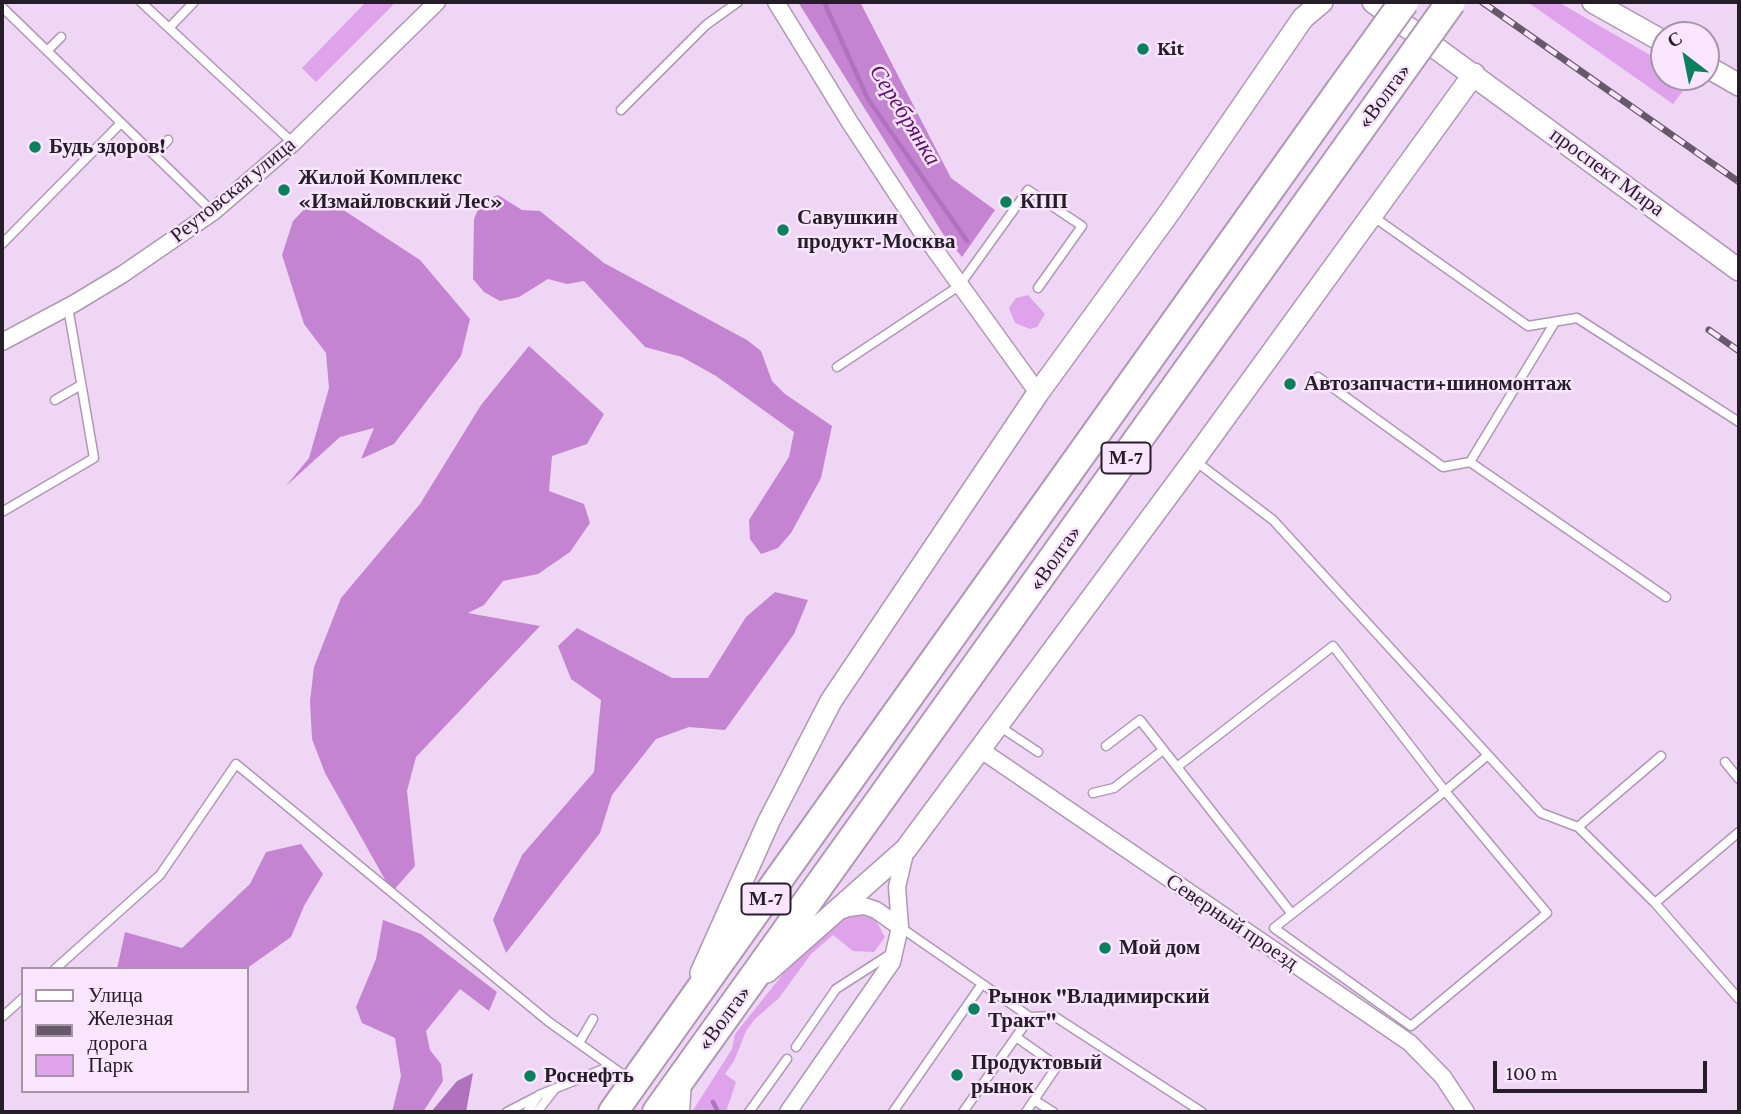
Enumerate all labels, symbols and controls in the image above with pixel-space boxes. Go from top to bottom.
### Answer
north arrow [1650,21,1720,91]
text: С [1663,27,1686,52]
place label: Kit [1157,36,1184,62]
marker: Kit [1135,41,1151,57]
street label: «Волга» [1352,58,1416,134]
water label: Серебрянка [863,59,947,171]
street label: проспект Мира [1545,122,1669,222]
street label: Реутовская улица [165,132,301,248]
place label: Будь здоров! [49,134,166,160]
marker: Будь здоров! [27,139,43,155]
place label: Жилой Комплекс «Измайловский Лес» [298,165,503,215]
marker: Жилой Комплекс «Измайловский Лес» [276,182,292,198]
place label: КПП [1020,189,1068,215]
marker: КПП [998,194,1014,210]
place label: Савушкин продукт-Москва [797,205,956,255]
marker: Савушкин продукт-Москва [775,222,791,238]
place label: Автозапчасти+шиномонтаж [1304,371,1571,397]
marker: Автозапчасти+шиномонтаж [1282,376,1298,392]
road number: М-7 [1102,442,1150,474]
street label: «Волга» [1023,520,1087,596]
street label: Северный проезд [1161,868,1303,976]
road number: М-7 [742,884,790,914]
place label: Мой дом [1119,935,1200,961]
marker: Мой дом [1097,940,1113,956]
legend [21,967,248,1093]
street label: «Волга» [692,980,756,1056]
text: Улица [88,983,143,1007]
place label: Рынок "Владимирский Тракт" [988,984,1210,1034]
marker: Рынок "Владимирский Тракт" [966,1001,982,1017]
text: Железная дорога [87,1006,173,1055]
scale bar [1496,1048,1710,1092]
place label: Продуктовый рынок [971,1050,1102,1100]
text: Парк [88,1053,133,1077]
text: 100 m [1506,1061,1558,1085]
place label: Роснефть [544,1063,634,1089]
marker: Продуктовый рынок [949,1067,965,1083]
marker: Роснефть [522,1068,538,1084]

